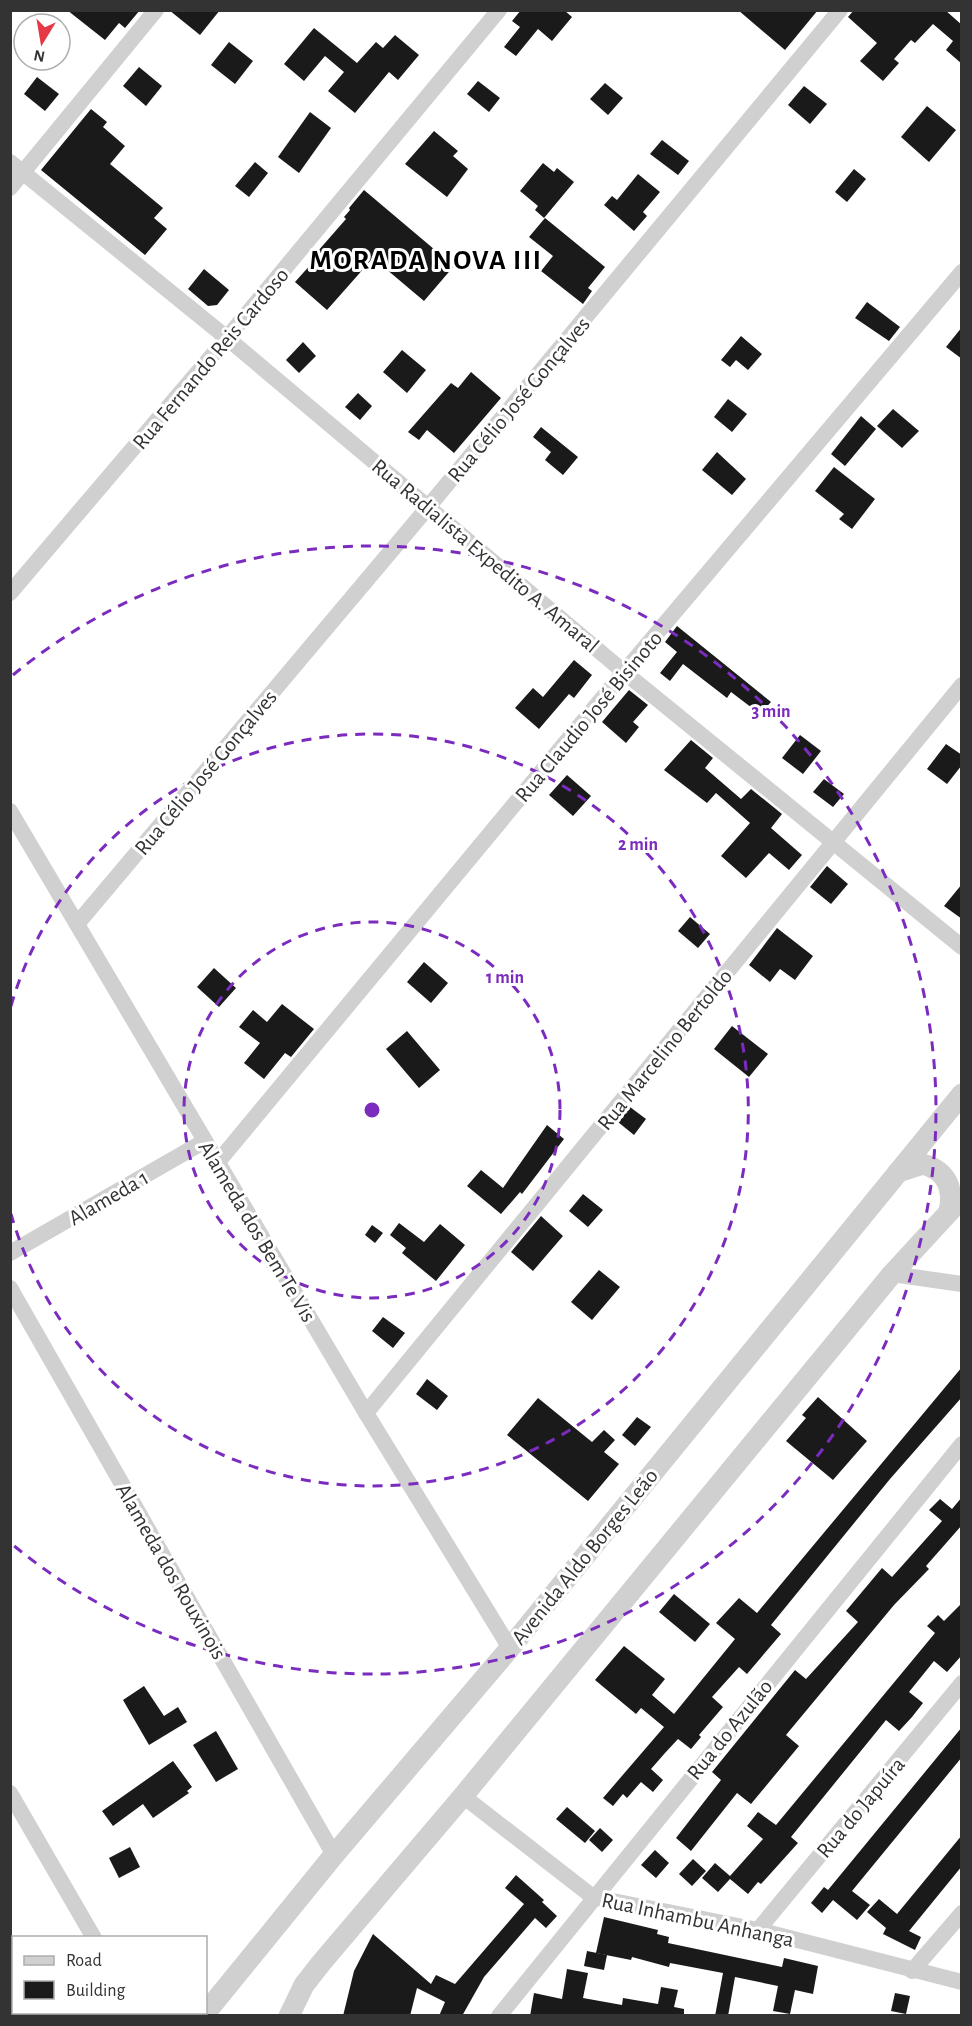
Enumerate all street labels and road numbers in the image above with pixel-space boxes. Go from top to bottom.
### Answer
street label: Rua Fernando Reis Cardoso [129,264,293,454]
street label: Rua Célio José Gonçalves [443,313,594,486]
street label: Rua Radialista Expedito A. Amaral [368,455,603,657]
street label: Rua Claudio José Bisinoto [511,627,666,806]
street label: Rua Célio José Gonçalves [130,686,281,859]
street label: Rua Marcelino Bertoldo [593,965,736,1134]
street label: Alameda dos Bem Te Vis [194,1137,320,1326]
street label: Alameda 1 [65,1166,152,1230]
street label: Avenida Aldo Borges Leão [507,1465,662,1649]
street label: Alameda dos Rouxinois [112,1480,230,1663]
street label: Rua do Azulão [683,1675,777,1784]
street label: Rua do Japuíra [813,1753,909,1862]
street label: Rua Inhambu Anhanga [600,1889,796,1951]

